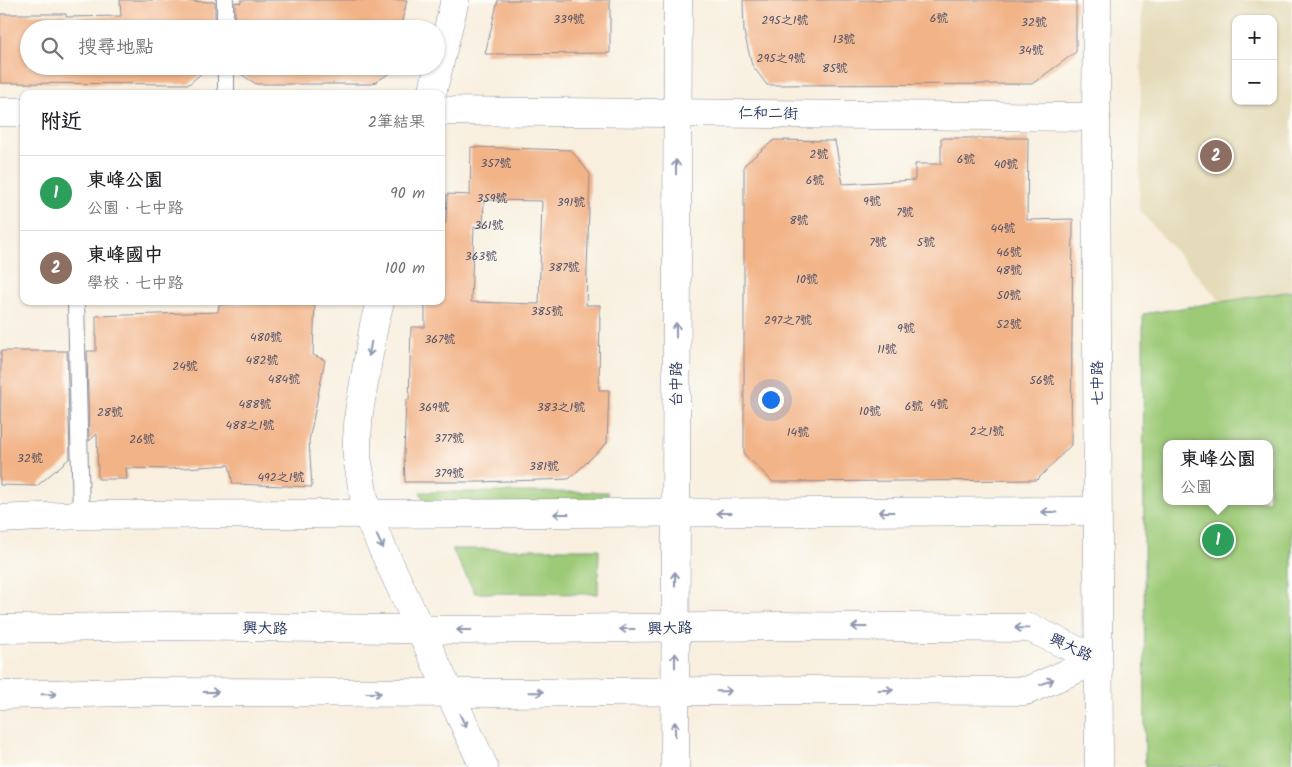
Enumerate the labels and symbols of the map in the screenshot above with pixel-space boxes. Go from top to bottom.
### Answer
house number: 6號 [930,9,948,28]
house number: 339號 [553,10,585,29]
house number: 295之1號 [761,11,809,30]
house number: 32號 [1021,13,1047,32]
house number: 13號 [833,30,855,49]
house number: 34號 [1018,41,1044,60]
house number: 295之9號 [756,49,806,68]
house number: 85號 [822,59,848,78]
street label: 仁和二街 [738,101,798,127]
pin: 2 [1200,137,1232,175]
house number: 2號 [810,145,828,164]
house number: 6號 [957,150,975,169]
house number: 357號 [481,154,511,173]
house number: 40號 [994,155,1018,174]
one-way arrow [671,159,681,176]
house number: 6號 [806,171,824,190]
house number: 359號 [476,189,508,208]
house number: 9號 [863,192,881,211]
house number: 391號 [557,193,585,212]
house number: 7號 [896,203,914,222]
house number: 8號 [789,211,809,230]
house number: 361號 [474,216,504,235]
house number: 44號 [990,219,1016,238]
house number: 7號 [869,233,887,252]
house number: 5號 [917,233,935,252]
house number: 46號 [996,243,1022,262]
house number: 363號 [465,247,497,266]
house number: 387號 [548,258,580,277]
house number: 48號 [996,261,1022,280]
house number: 10號 [796,270,818,289]
house number: 50號 [997,286,1021,305]
house number: 385號 [531,302,563,321]
house number: 297之7號 [764,311,812,330]
house number: 52號 [996,315,1022,334]
house number: 9號 [897,319,915,338]
one-way arrow [671,322,681,338]
house number: 480號 [250,328,282,347]
house number: 367號 [424,330,456,349]
house number: 11號 [877,340,897,359]
one-way arrow [364,341,374,357]
house number: 482號 [246,351,278,370]
house number: 24號 [172,357,198,376]
street label: 七中路 [1086,360,1110,406]
street label: 台中路 [665,361,689,407]
house number: 484號 [268,370,300,389]
house number: 56號 [1029,371,1055,390]
your location [758,387,784,413]
house number: 488號 [238,395,272,414]
house number: 4號 [930,395,948,414]
house number: 6號 [905,397,923,416]
house number: 369號 [418,398,450,417]
house number: 383之1號 [537,398,585,417]
house number: 10號 [859,402,881,421]
house number: 28號 [97,403,123,422]
house number: 488之1號 [226,416,274,435]
house number: 2之1號 [970,422,1004,441]
house number: 14號 [787,423,809,442]
house number: 377號 [434,429,464,448]
house number: 26號 [129,430,155,449]
house number: 32號 [17,449,43,468]
house number: 381號 [529,457,559,476]
house number: 379號 [434,464,464,483]
house number: 492之1號 [257,468,305,487]
one-way arrow [878,507,894,517]
one-way arrow [1041,507,1057,516]
one-way arrow [716,508,732,518]
one-way arrow [553,509,570,519]
pin: 1 [1202,521,1234,559]
one-way arrow [375,534,385,549]
one-way arrow [670,572,680,588]
street label: 興大路 [242,617,288,641]
street label: 興大路 [647,617,693,641]
one-way arrow [852,622,868,632]
one-way arrow [1014,623,1030,633]
one-way arrow [619,624,636,634]
one-way arrow [457,625,473,635]
street label: 興大路 [1045,628,1096,668]
one-way arrow [670,652,680,668]
one-way arrow [1039,677,1054,687]
one-way arrow [878,685,894,695]
one-way arrow [715,686,731,696]
one-way arrow [202,687,219,697]
one-way arrow [528,687,544,697]
one-way arrow [365,688,381,698]
one-way arrow [40,689,56,698]
one-way arrow [458,713,468,728]
one-way arrow [670,721,680,738]

